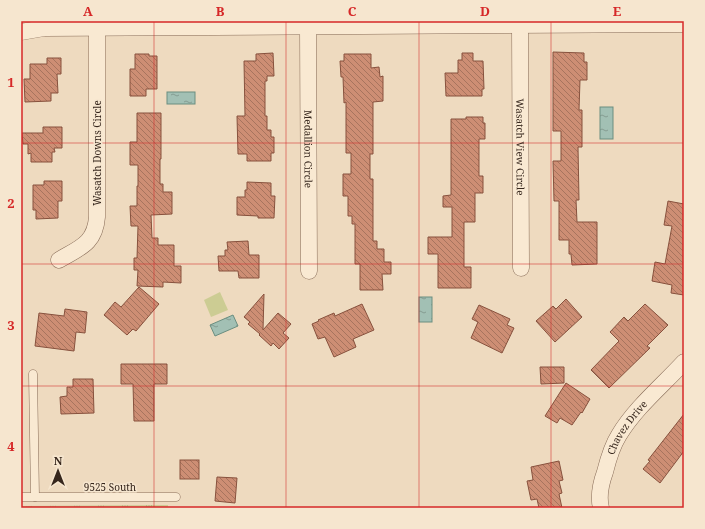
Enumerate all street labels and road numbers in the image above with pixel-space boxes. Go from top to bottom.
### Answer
street label: Wasatch View Circle [513,98,528,196]
street label: Wasatch Downs Circle [90,100,104,206]
street label: Medallion Circle [301,110,316,188]
street label: Chavez Drive [604,397,650,457]
street label: 9525 South [84,480,137,494]

